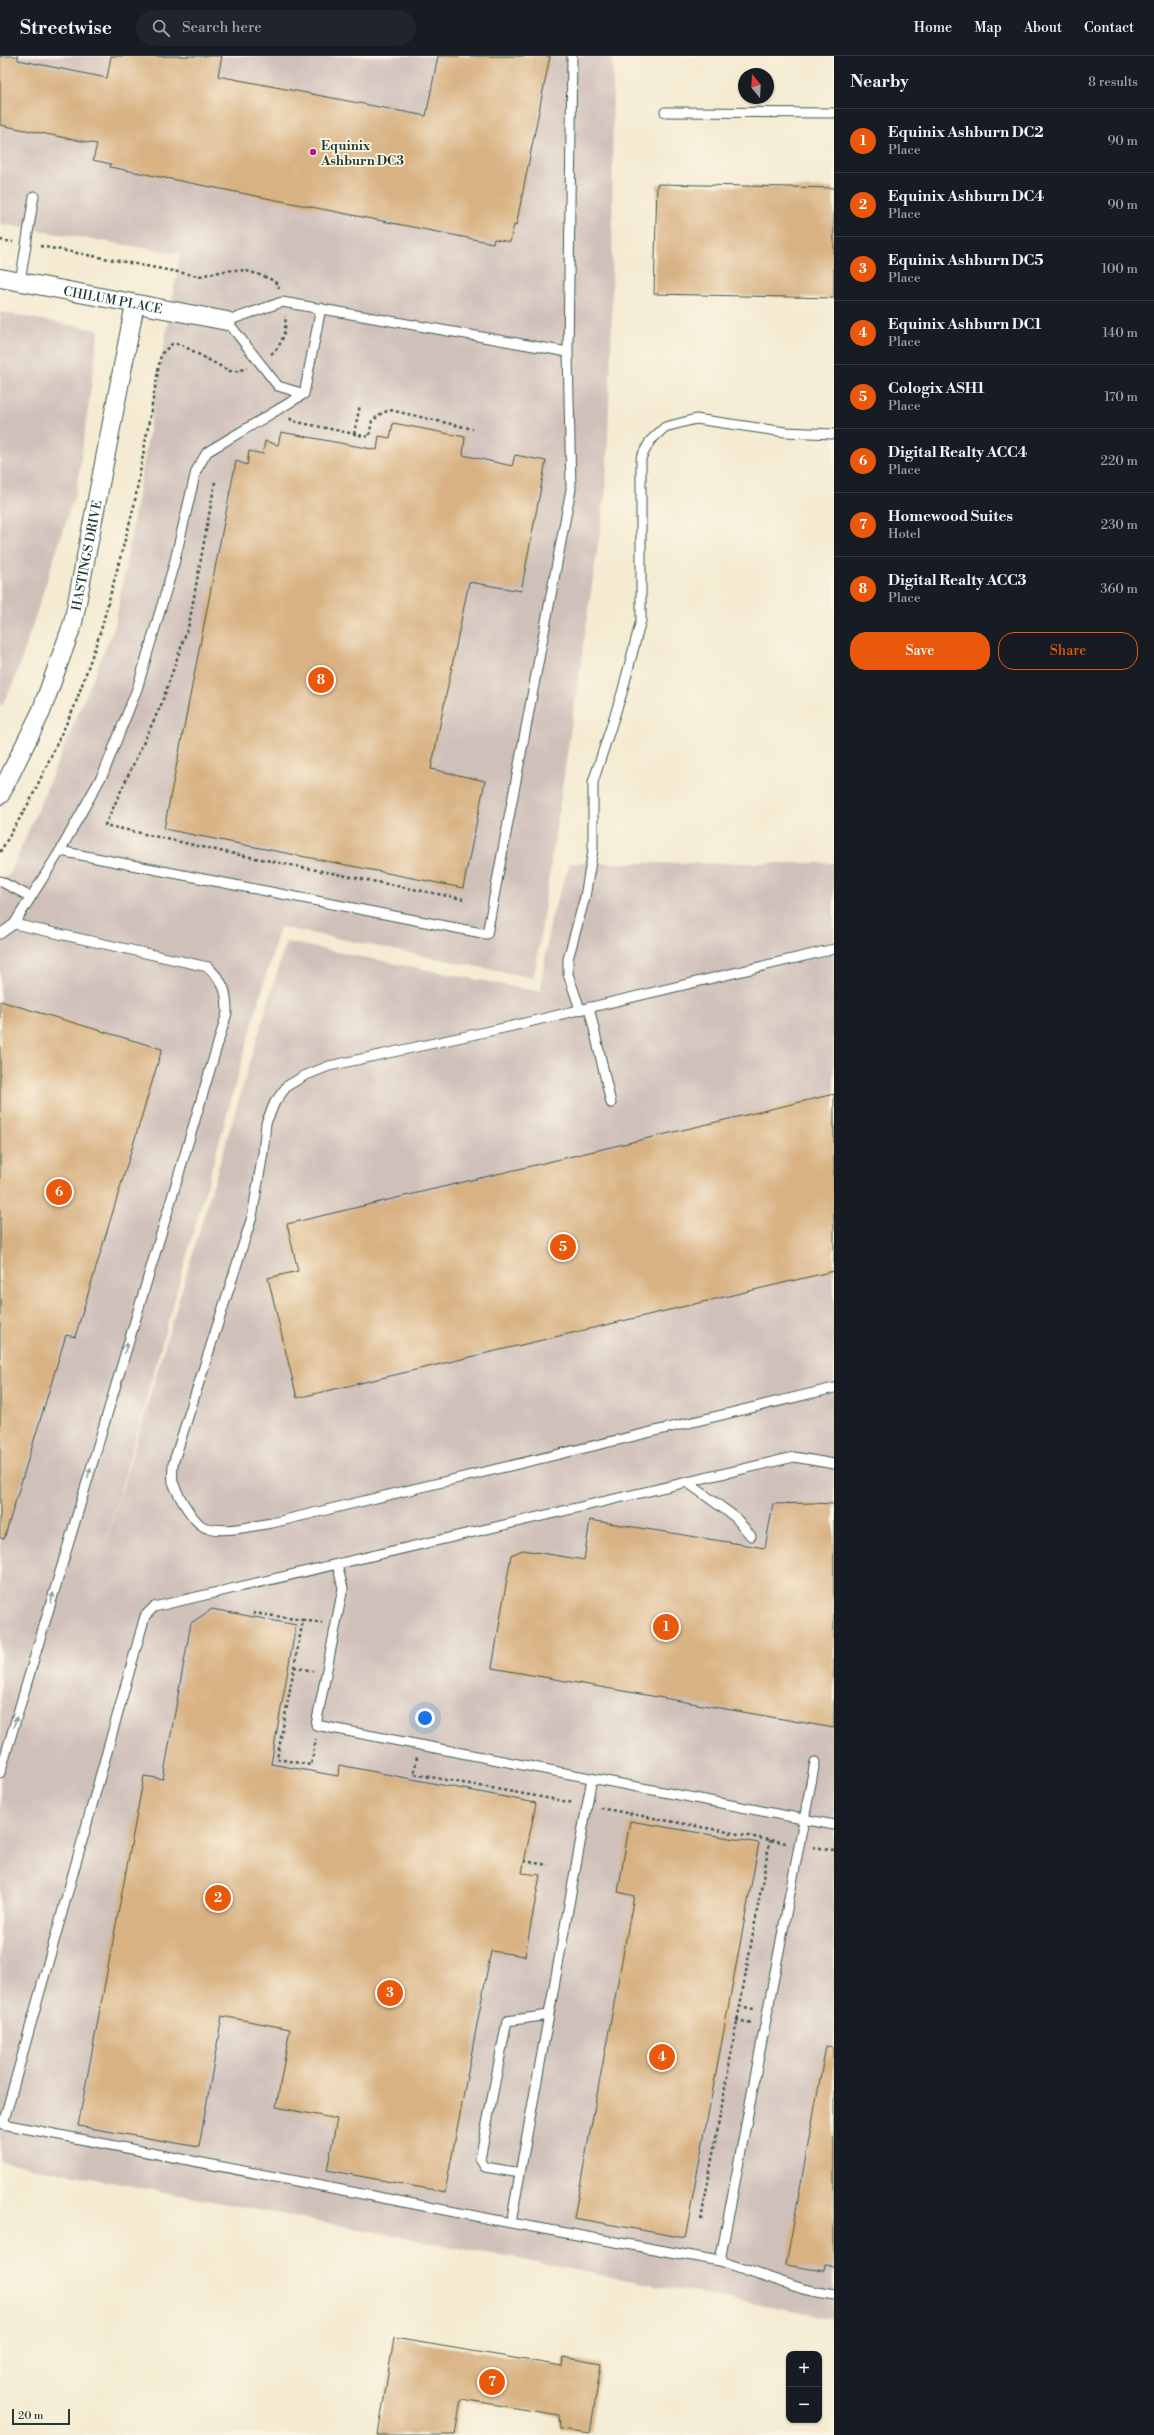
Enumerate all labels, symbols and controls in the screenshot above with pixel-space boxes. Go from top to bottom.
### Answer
search box [136,10,416,46]
text: Streetwise [20,16,112,40]
icon: search [150,17,172,39]
text: Search here [182,18,262,37]
text: Home [914,19,952,37]
text: Map [974,19,1002,37]
text: About [1024,19,1062,37]
text: Contact [1084,19,1134,37]
north arrow [738,68,774,104]
text: Nearby [850,71,909,93]
text: 8 results [1088,74,1138,90]
text: Equinix Ashburn DC2 [888,123,1044,142]
text: 1 [860,133,866,149]
text: 90 m [1107,133,1138,149]
place label: Equinix Ashburn DC3 [320,138,404,169]
text: Place [888,142,920,158]
marker: Equinix Ashburn DC3 [308,147,318,157]
text: Equinix Ashburn DC4 [888,187,1044,206]
text: 2 [859,197,867,213]
text: 90 m [1107,197,1138,213]
text: Place [888,206,920,222]
text: Equinix Ashburn DC5 [888,251,1044,270]
text: 3 [859,261,867,277]
text: 100 m [1102,261,1138,277]
text: Place [888,270,920,286]
street label: CHILUM PLACE [62,283,164,318]
text: Equinix Ashburn DC1 [888,315,1041,334]
text: 4 [859,325,867,341]
text: 140 m [1102,325,1138,341]
text: Place [888,334,920,350]
text: Cologix ASH1 [888,379,984,398]
text: 5 [859,389,867,405]
text: 170 m [1104,389,1138,405]
text: Place [888,398,920,414]
text: Digital Realty ACC4 [888,443,1028,462]
text: 6 [859,453,867,469]
text: 220 m [1100,453,1138,469]
text: Place [888,462,920,478]
street label: HASTINGS DRIVE [69,499,106,612]
text: Homewood Suites [888,507,1013,526]
text: 7 [859,517,867,533]
text: 230 m [1101,517,1138,533]
text: Hotel [888,526,921,542]
text: Digital Realty ACC3 [888,571,1027,590]
text: 8 [859,581,867,597]
text: 360 m [1100,581,1138,597]
text: Place [888,590,920,606]
button: Save [850,632,990,670]
button: Share [998,632,1138,670]
pin: 8 [308,665,334,695]
pin: 6 [46,1177,72,1207]
pin: 5 [550,1232,576,1262]
one-way arrow [123,1342,129,1354]
one-way arrow [86,1467,92,1479]
one-way arrow [49,1591,55,1603]
pin: 1 [653,1612,679,1642]
your location [415,1708,435,1728]
one-way arrow [12,1716,18,1728]
pin: 2 [205,1883,231,1913]
pin: 3 [377,1978,403,2008]
pin: 4 [649,2042,675,2072]
map controls [786,2351,822,2423]
button: + [786,2351,822,2387]
pin: 7 [479,2367,505,2397]
button: − [786,2387,822,2423]
scale bar [12,2407,70,2426]
text: 20 m [18,2409,43,2423]

